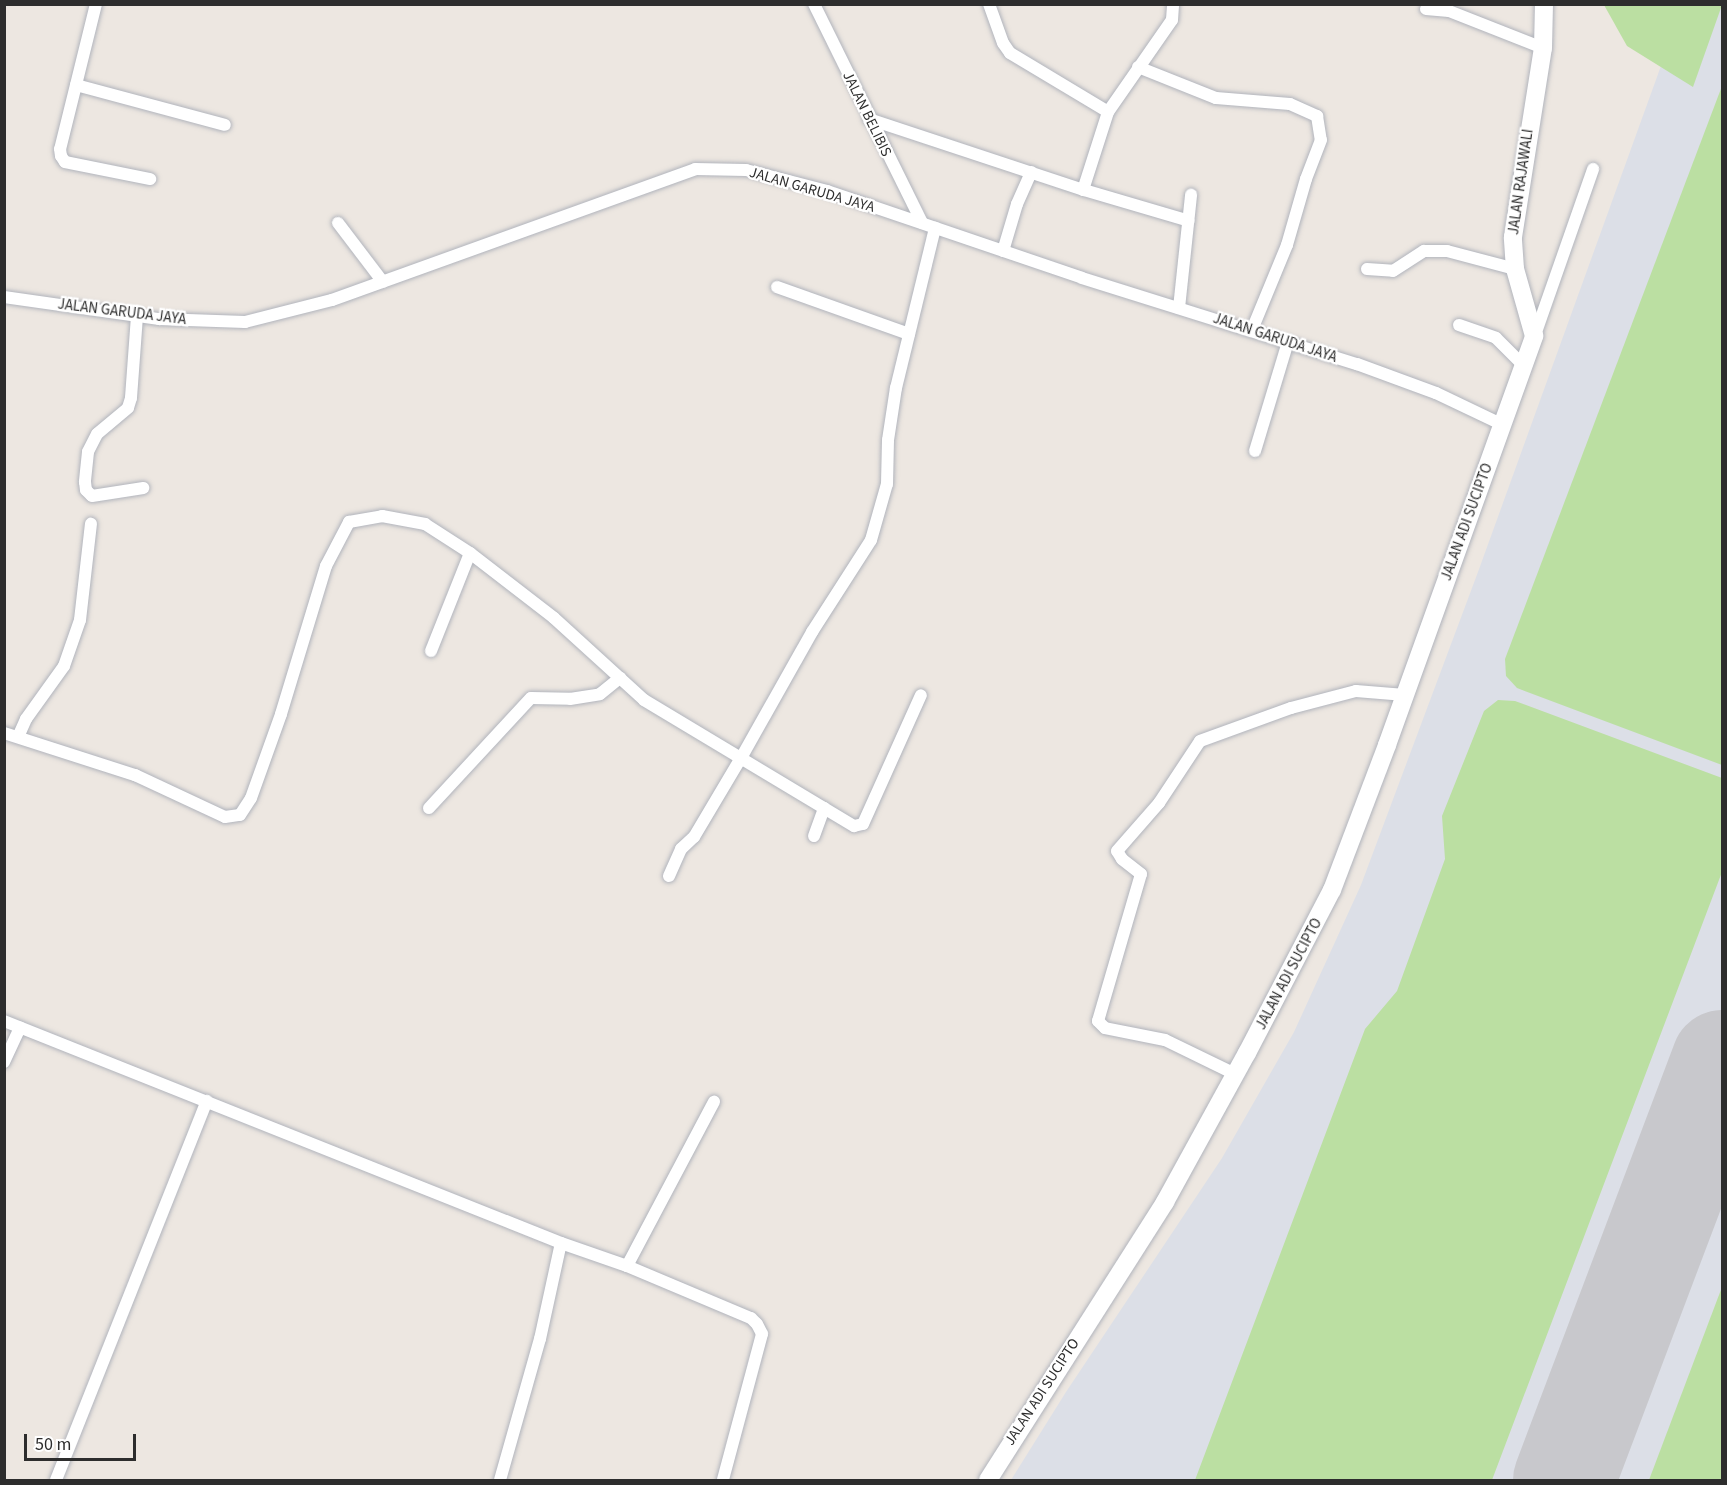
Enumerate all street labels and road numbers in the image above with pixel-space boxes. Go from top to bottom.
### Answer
street label: JALAN BELIBIS [839,69,895,159]
street label: JALAN RAJAWALI [1505,128,1537,236]
street label: JALAN GARUDA JAYA [747,164,877,216]
street label: JALAN GARUDA JAYA [57,295,187,329]
street label: JALAN GARUDA JAYA [1211,309,1339,367]
street label: JALAN ADI SUCIPTO [1437,461,1497,583]
street label: JALAN ADI SUCIPTO [1252,915,1326,1033]
street label: JALAN ADI SUCIPTO [1001,1335,1083,1449]

